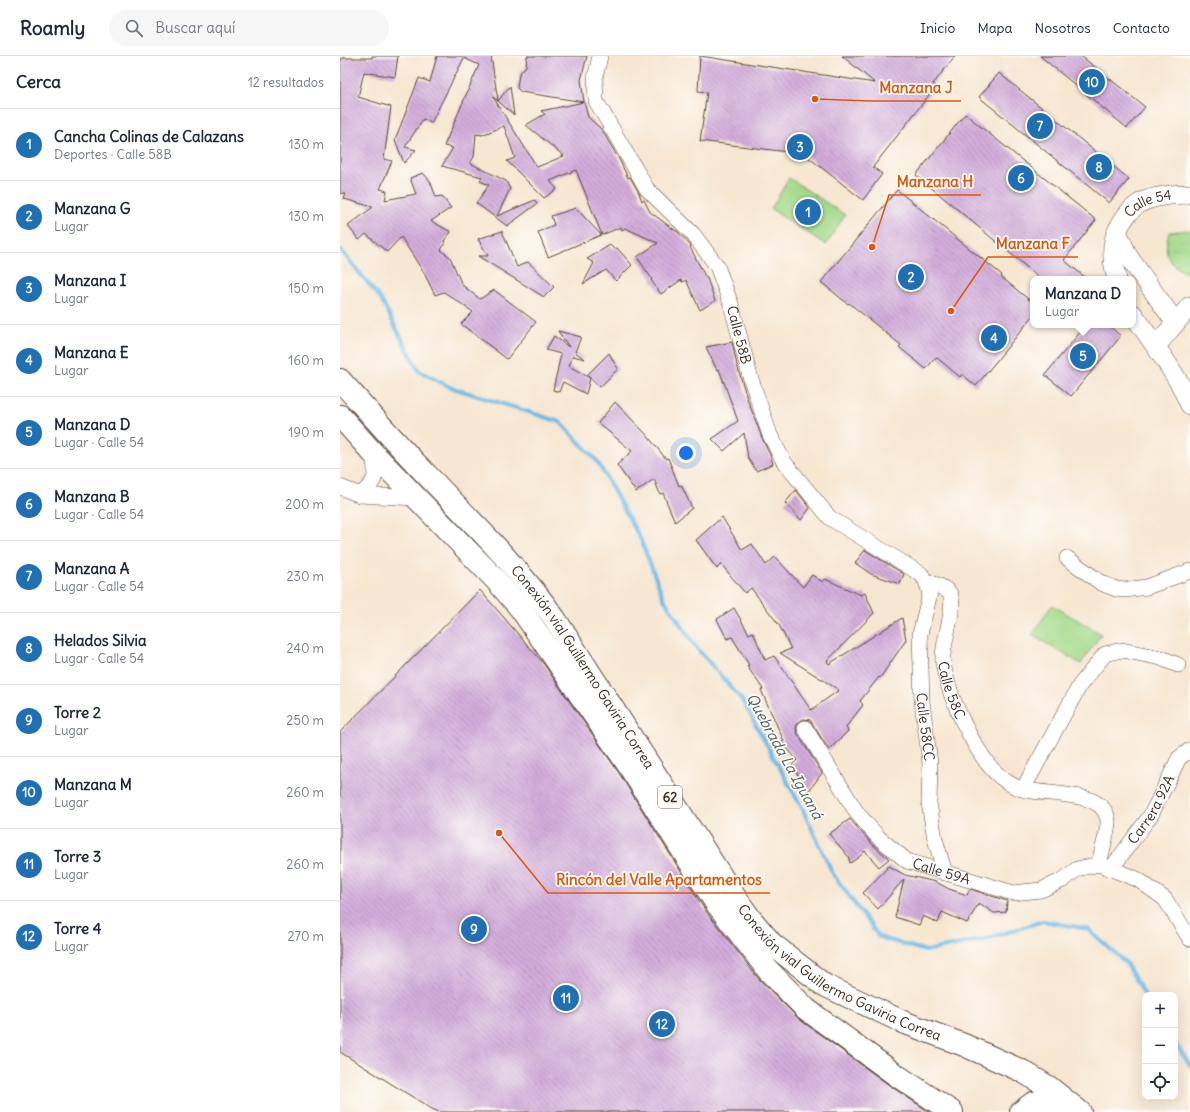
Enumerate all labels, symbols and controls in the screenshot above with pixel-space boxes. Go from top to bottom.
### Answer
search box [109,10,389,46]
text: Roamly [20,16,85,40]
icon: search [123,17,145,39]
text: Buscar aquí [155,18,235,37]
text: Inicio [920,19,955,37]
text: Mapa [977,19,1013,37]
text: Nosotros [1035,19,1091,37]
text: Contacto [1113,19,1170,37]
pin: 10 [1079,67,1105,97]
text: Cerca [16,71,61,93]
text: 12 resultados [248,74,324,91]
callout: Manzana J [871,74,961,101]
text: Manzana J [879,78,953,97]
pin: 7 [1027,111,1053,141]
text: Cancha Colinas de Calazans [54,127,244,146]
pin: 3 [787,132,813,162]
text: 1 [26,136,32,153]
text: 130 m [288,136,324,153]
text: Deportes · Calle 58B [54,146,172,163]
pin: 8 [1086,152,1112,182]
pin: 6 [1008,163,1034,193]
callout: Manzana H [889,168,981,195]
text: Manzana H [897,172,973,191]
street label: Calle 54 [1120,186,1172,221]
pin: 1 [795,197,821,227]
text: Manzana G [54,199,131,218]
text: 2 [25,208,33,225]
text: 130 m [288,208,324,225]
text: Lugar [54,218,88,235]
callout: Manzana F [988,230,1078,257]
text: Manzana F [996,234,1071,253]
pin: 2 [898,262,924,292]
text: Manzana I [54,271,126,290]
popup [1030,276,1136,328]
text: 3 [25,280,33,297]
text: 150 m [288,280,324,297]
text: Manzana D [1045,284,1121,303]
text: Lugar [54,290,88,307]
text: Lugar [1045,303,1079,320]
street label: Calle 58B [723,304,755,366]
pin: 4 [981,323,1007,353]
pin: 5 [1070,341,1096,371]
text: Manzana E [54,343,129,362]
text: 4 [25,352,33,369]
text: 160 m [288,352,324,369]
text: Lugar [54,362,88,379]
text: Manzana D [54,415,130,434]
text: 5 [25,424,33,441]
text: 190 m [288,424,324,441]
text: Lugar · Calle 54 [54,434,144,451]
your location [676,443,696,463]
text: Manzana B [54,487,130,506]
text: 6 [25,496,33,513]
text: 200 m [285,496,324,513]
text: Lugar · Calle 54 [54,506,144,523]
text: Manzana A [54,559,129,578]
street label: Conexión vial Guillermo Gaviria Correa [507,561,658,772]
text: 7 [26,568,32,585]
text: 230 m [286,568,324,585]
text: Lugar · Calle 54 [54,578,144,595]
text: Helados Silvia [54,631,147,650]
text: 8 [25,640,33,657]
text: 240 m [287,640,324,657]
text: Lugar · Calle 54 [54,650,144,667]
street label: Calle 58C [934,660,969,722]
water label: Quebrada La Iguaná [742,690,828,824]
street label: Calle 58CC [913,692,939,762]
text: Torre 2 [54,703,101,722]
text: 9 [25,712,33,729]
text: 250 m [286,712,324,729]
text: Lugar [54,722,88,739]
street label: Carrera 92A [1124,772,1178,848]
text: Manzana M [54,775,132,794]
text: 10 [22,784,36,801]
text: 260 m [286,784,324,801]
road number: 62 [658,786,682,808]
text: Lugar [54,794,88,811]
text: Torre 3 [54,847,101,866]
street label: Calle 59A [910,854,972,889]
text: 11 [24,856,34,873]
text: 260 m [286,856,324,873]
text: Lugar [54,866,88,883]
callout: Rincón del Valle Apartamentos [548,866,770,893]
text: Rincón del Valle Apartamentos [556,870,762,890]
street label: Conexión vial Guillermo Gaviria Correa [734,901,944,1045]
pin: 9 [461,914,487,944]
text: Torre 4 [54,919,101,938]
text: 12 [23,928,35,945]
text: 270 m [287,928,324,945]
text: Lugar [54,938,88,955]
pin: 11 [553,983,579,1013]
map controls [1142,992,1178,1100]
button: + [1142,992,1178,1028]
pin: 12 [649,1009,675,1039]
button: − [1142,1028,1178,1064]
button: locate [1142,1064,1178,1100]

